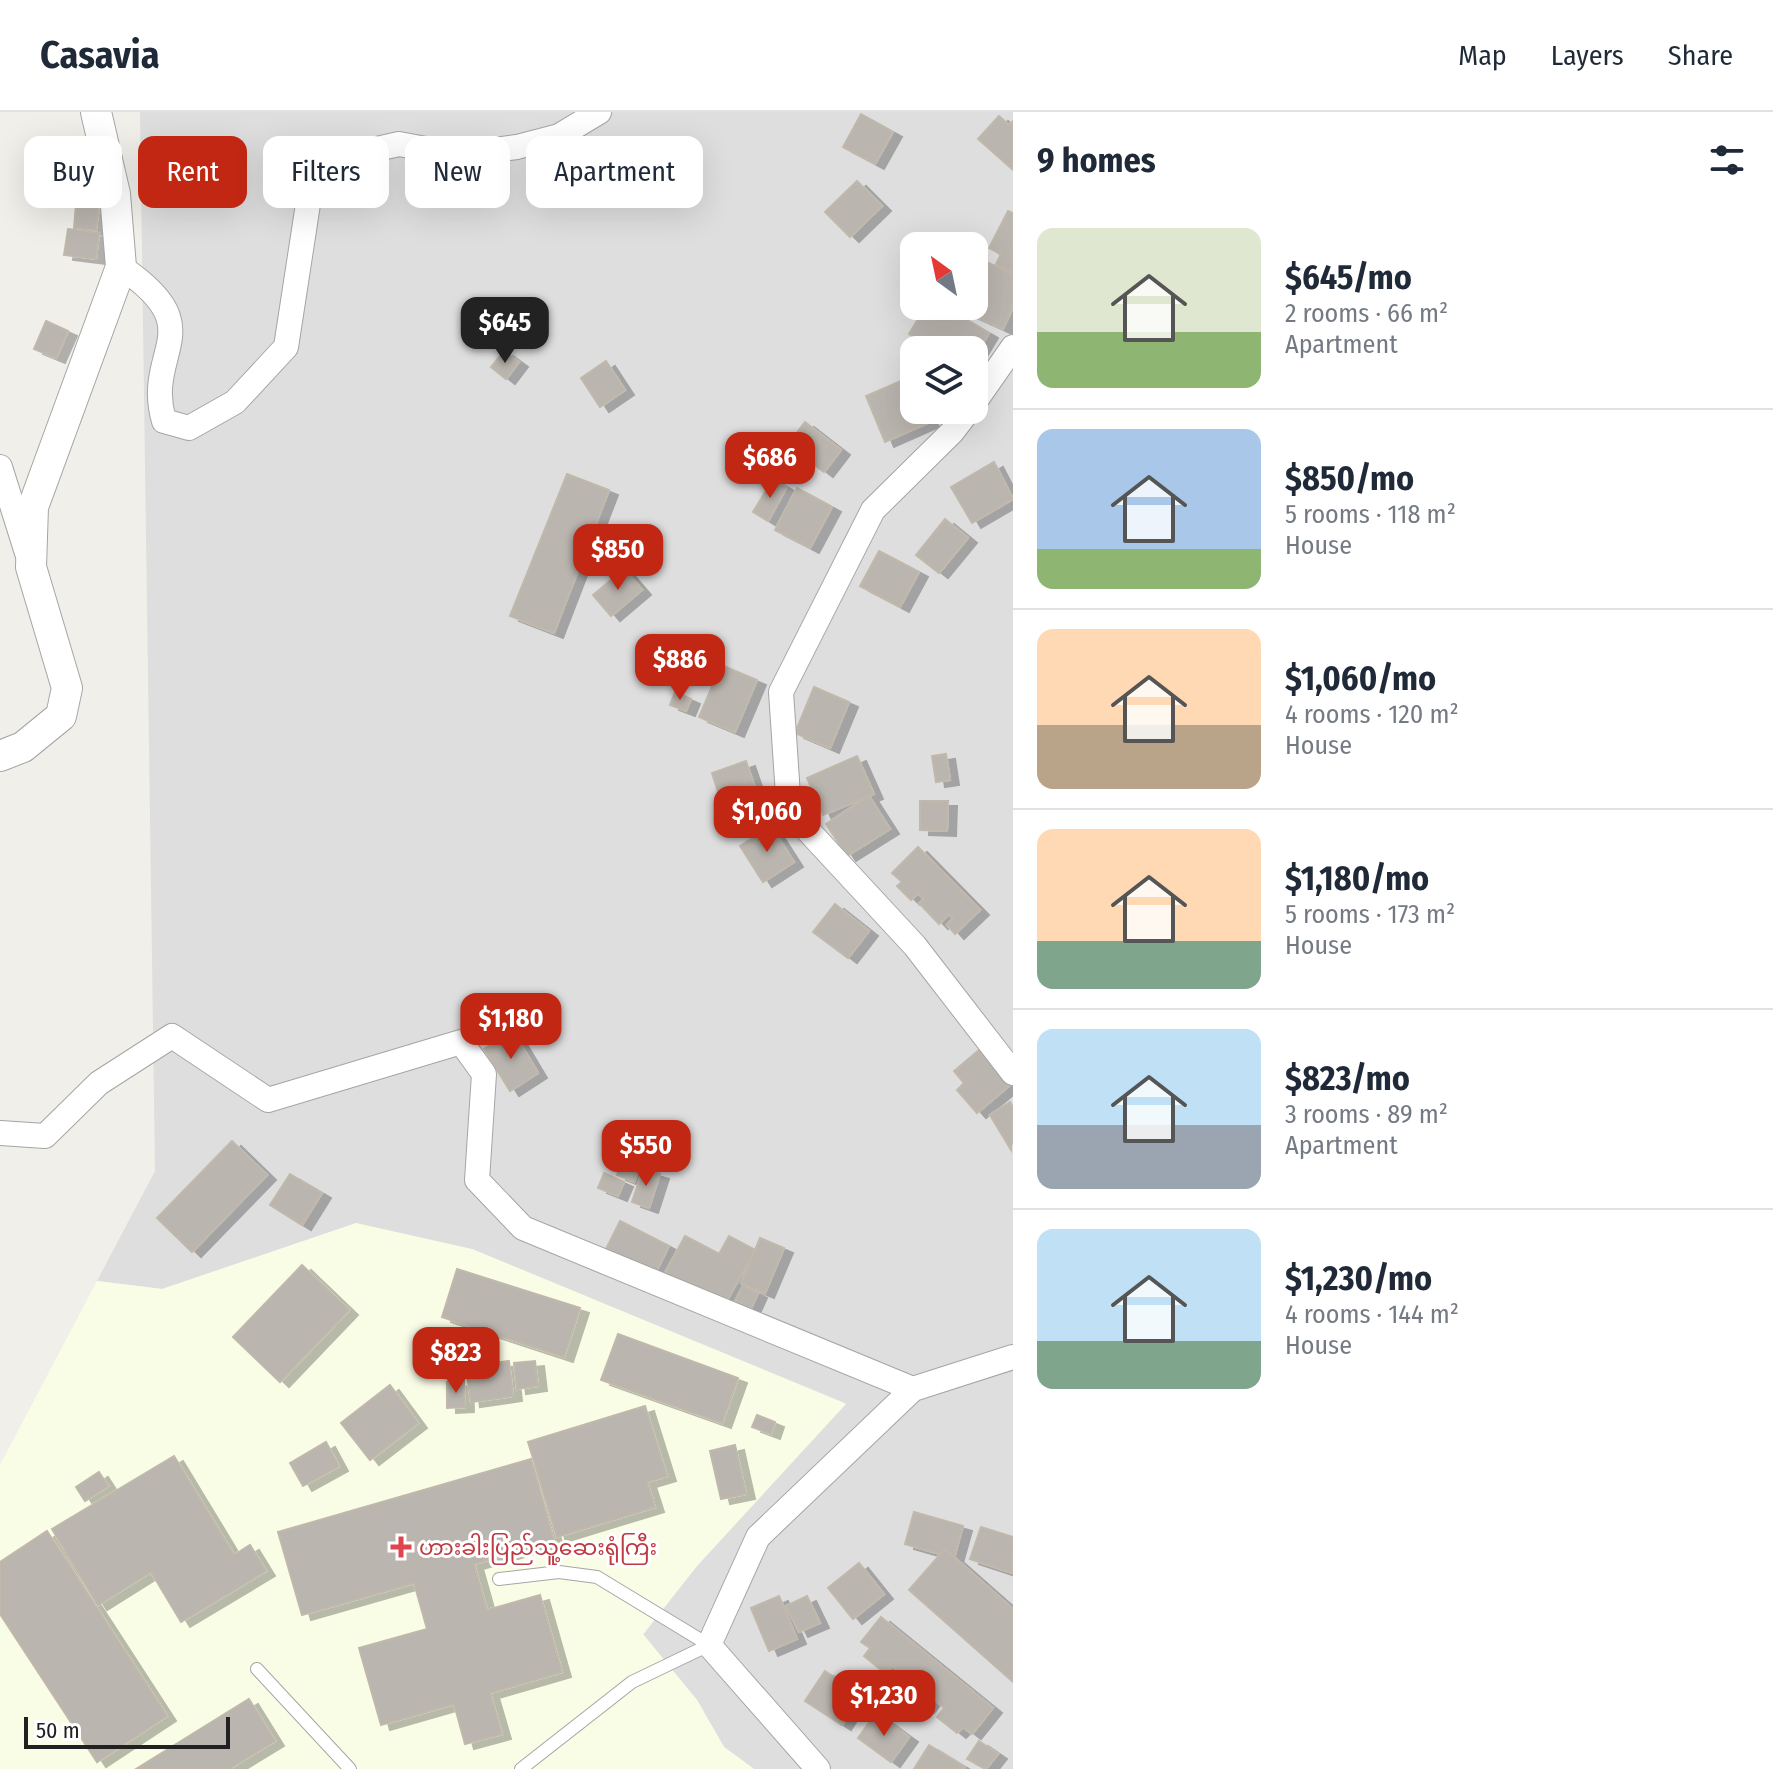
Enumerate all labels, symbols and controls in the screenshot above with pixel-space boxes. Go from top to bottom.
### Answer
text: Casavia [40,32,160,78]
text: Map [1458,39,1507,72]
text: Layers [1551,39,1624,72]
text: Share [1668,39,1733,72]
chip: Buy [24,136,122,208]
chip: Rent [138,136,247,208]
chip: Filters [263,136,389,208]
chip: New [405,136,510,208]
chip: Apartment [526,136,703,208]
icon: filters [1705,138,1749,182]
text: 9 homes [1037,140,1156,181]
north arrow [900,232,988,320]
map controls [900,232,988,424]
text: $645/mo [1285,257,1412,298]
icon: home [1101,260,1197,356]
pin: $645 [458,297,552,365]
text: 2 rooms · 66 m² [1285,298,1448,329]
text: $645 [479,307,531,338]
text: Apartment [1285,329,1398,360]
button: layers [900,336,988,424]
pin: $686 [723,432,817,500]
text: $686 [743,442,797,473]
text: $850/mo [1285,458,1414,499]
icon: home [1101,461,1197,557]
text: 5 rooms · 118 m² [1285,499,1456,530]
pin: $850 [571,524,665,592]
text: House [1285,530,1352,561]
text: $850 [591,534,645,565]
pin: $886 [633,634,727,702]
text: $886 [653,644,707,675]
text: $1,060/mo [1285,658,1436,699]
icon: home [1101,661,1197,757]
text: 4 rooms · 120 m² [1285,699,1459,730]
text: House [1285,730,1352,761]
pin: $1,060 [702,786,832,854]
text: $1,060 [732,796,802,827]
text: $1,180/mo [1285,858,1429,899]
icon: home [1101,861,1197,957]
text: 5 rooms · 173 m² [1285,899,1455,930]
text: House [1285,930,1352,961]
pin: $1,180 [446,993,576,1061]
text: $1,180 [478,1003,544,1034]
text: $823/mo [1285,1058,1410,1099]
icon: home [1101,1061,1197,1157]
text: 3 rooms · 89 m² [1285,1099,1448,1130]
pin: $550 [599,1120,693,1188]
text: $550 [620,1130,672,1161]
text: Apartment [1285,1130,1398,1161]
text: $1,230/mo [1285,1258,1432,1299]
icon: home [1101,1261,1197,1357]
text: 4 rooms · 144 m² [1285,1299,1459,1330]
pin: $823 [409,1327,503,1395]
text: House [1285,1330,1352,1361]
text: $823 [431,1337,481,1368]
place label: ဟားခါးပြည်သူ့ဆေးရုံကြီး [419,1532,657,1565]
marker: ဟားခါးပြည်သူ့ဆေးရုံကြီး [390,1536,412,1558]
pin: $1,230 [819,1670,949,1738]
text: $1,230 [850,1680,918,1711]
scale bar [24,1713,230,1749]
text: 50 m [36,1717,80,1744]

